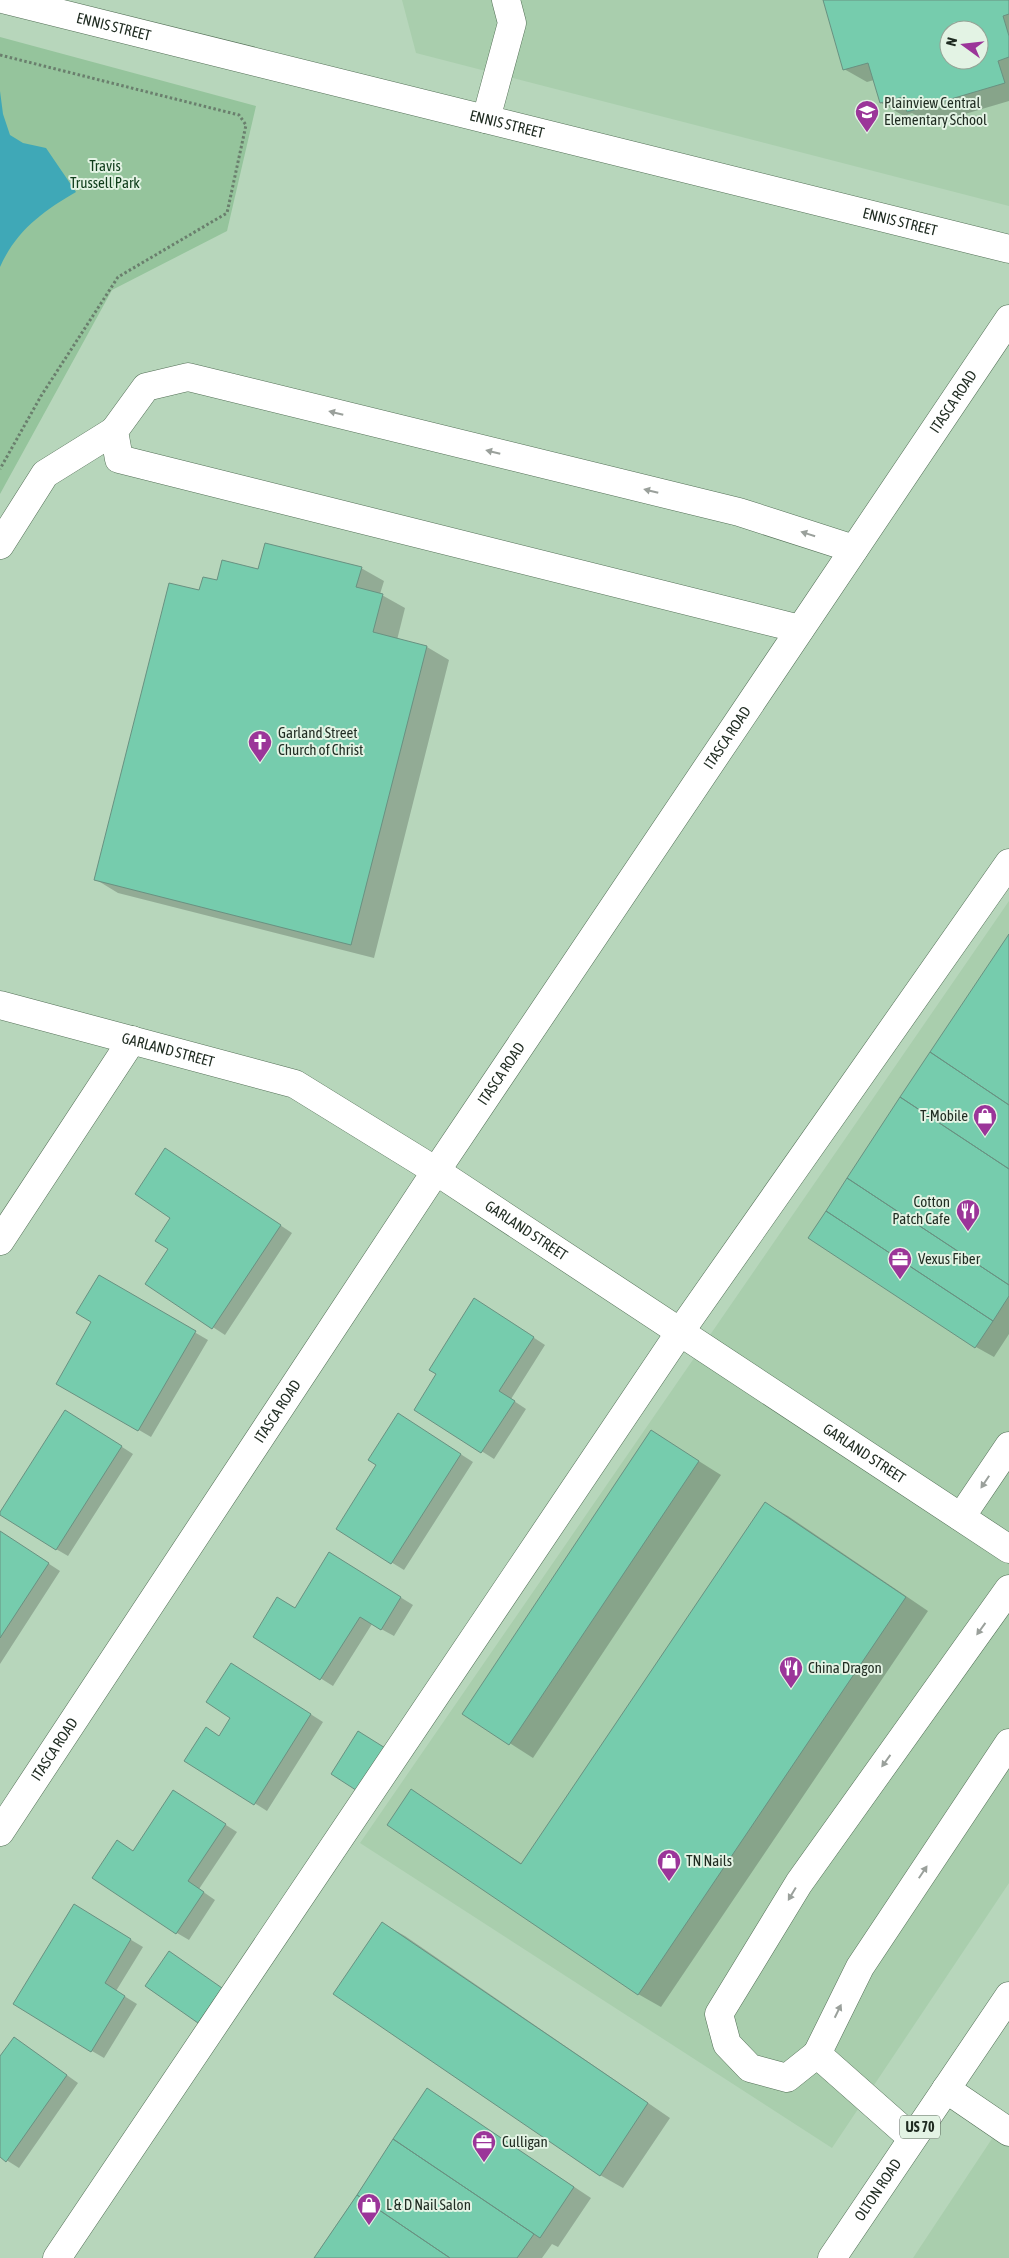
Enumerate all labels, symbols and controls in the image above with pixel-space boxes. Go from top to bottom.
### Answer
street label: ENNIS STREET [75,9,153,44]
north arrow [939,20,989,70]
text: N [943,36,960,48]
place label: Plainview Central Elementary School [884,94,987,128]
school or university icon: Plainview Central Elementary School [854,99,880,133]
street label: ENNIS STREET [468,106,546,141]
park label: Travis Trussell Park [70,157,140,191]
street label: ENNIS STREET [861,204,939,239]
street label: ITASCA ROAD [926,367,980,436]
one-way arrow [328,409,343,417]
one-way arrow [486,448,501,456]
one-way arrow [644,486,659,494]
one-way arrow [800,530,815,538]
street label: ITASCA ROAD [700,703,754,772]
place label: Garland Street Church of Christ [278,724,363,758]
church icon: Garland Street Church of Christ [247,729,273,763]
street label: GARLAND STREET [120,1029,217,1070]
street label: ITASCA ROAD [474,1039,528,1108]
shop icon: T-Mobile [972,1103,998,1137]
place label: T-Mobile [920,1107,968,1124]
place label: Cotton Patch Cafe [892,1193,950,1227]
street label: GARLAND STREET [482,1197,571,1264]
restaurant icon: Cotton Patch Cafe [955,1198,981,1232]
office icon: Vexus Fiber [887,1246,913,1280]
place label: Vexus Fiber [918,1250,981,1267]
street label: ITASCA ROAD [250,1376,304,1446]
street label: GARLAND STREET [820,1420,909,1487]
one-way arrow [980,1475,990,1489]
one-way arrow [975,1622,986,1635]
restaurant icon: China Dragon [778,1655,804,1689]
place label: China Dragon [808,1659,882,1676]
street label: ITASCA ROAD [27,1715,81,1784]
one-way arrow [881,1754,891,1768]
shop icon: TN Nails [656,1848,682,1882]
place label: TN Nails [686,1852,732,1869]
one-way arrow [918,1865,928,1879]
one-way arrow [788,1887,797,1900]
one-way arrow [834,2003,843,2018]
road number: US 70 [900,2116,940,2138]
office icon: Culligan [471,2129,497,2163]
place label: Culligan [502,2133,548,2150]
street label: OLTON ROAD [851,2156,904,2224]
shop icon: L & D Nail Salon [356,2192,382,2226]
place label: L & D Nail Salon [386,2196,471,2213]

